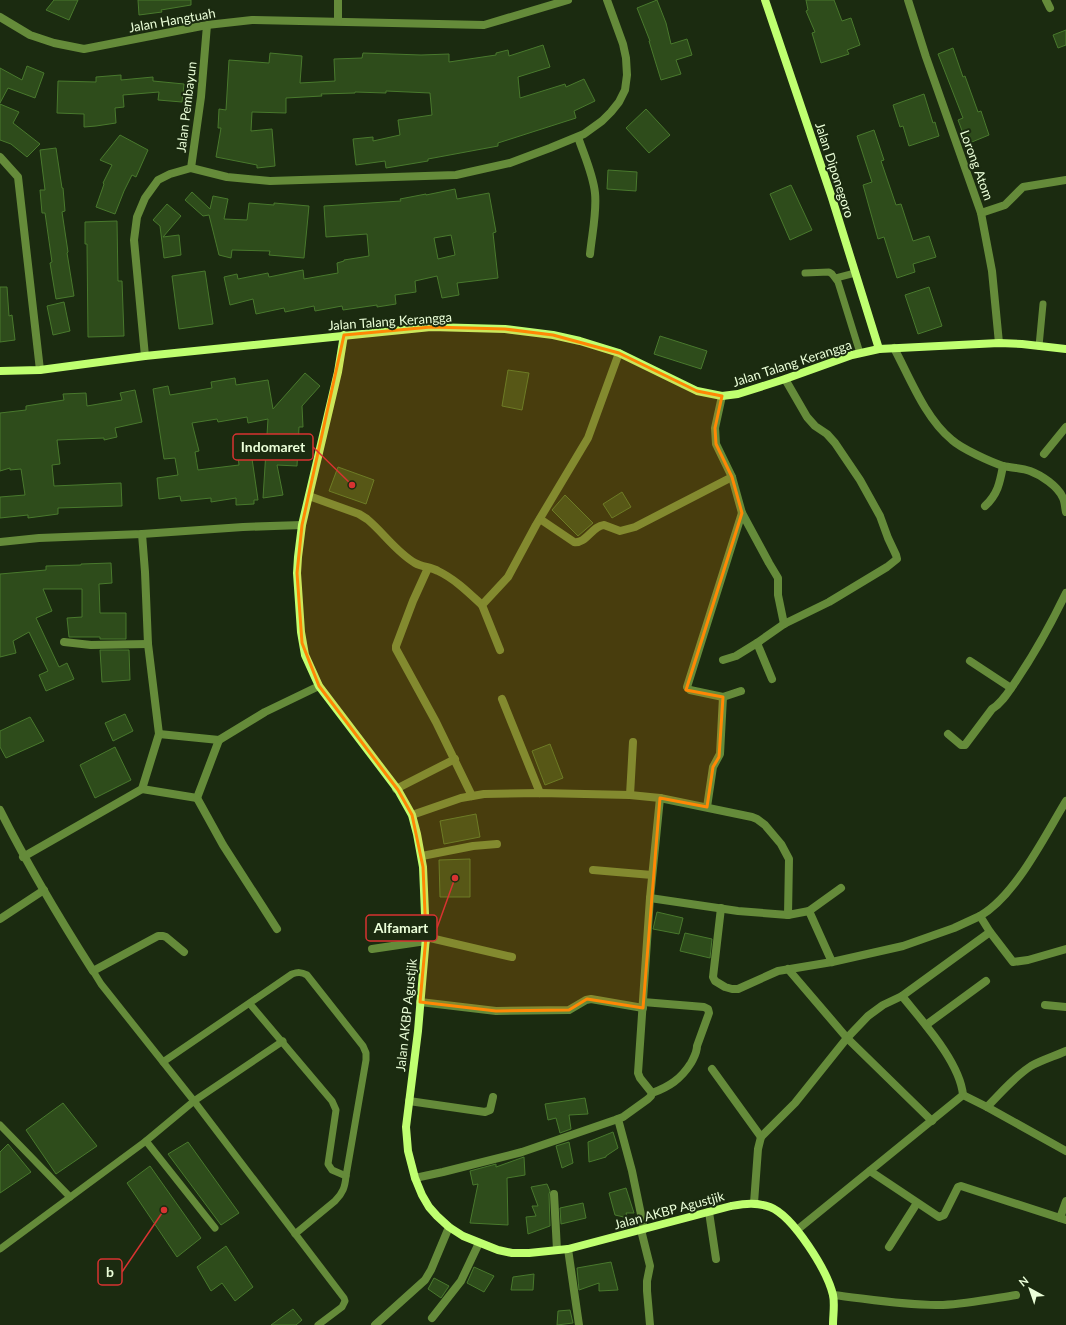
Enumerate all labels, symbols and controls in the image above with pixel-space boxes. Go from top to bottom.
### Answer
street label: Jalan Hangtuah [127,5,217,35]
street label: Jalan Pembayun [172,61,200,153]
street label: Jalan Diponegoro [812,120,858,220]
street label: Lorong Atom [957,128,997,202]
street label: Jalan Talang Kerangga [327,309,453,333]
street label: Jalan Talang Kerangga [730,336,854,390]
callout: Indomaret [233,434,313,460]
text: Indomaret [241,438,306,455]
callout: Alfamart [366,915,437,941]
text: Alfamart [373,919,429,936]
street label: Jalan AKBP Agustjik [392,957,420,1072]
street label: Jalan AKBP Agustjik [612,1187,726,1232]
callout: b [98,1259,122,1285]
text: b [106,1263,114,1280]
north arrow [1010,1269,1050,1309]
text: N [1016,1273,1031,1289]

